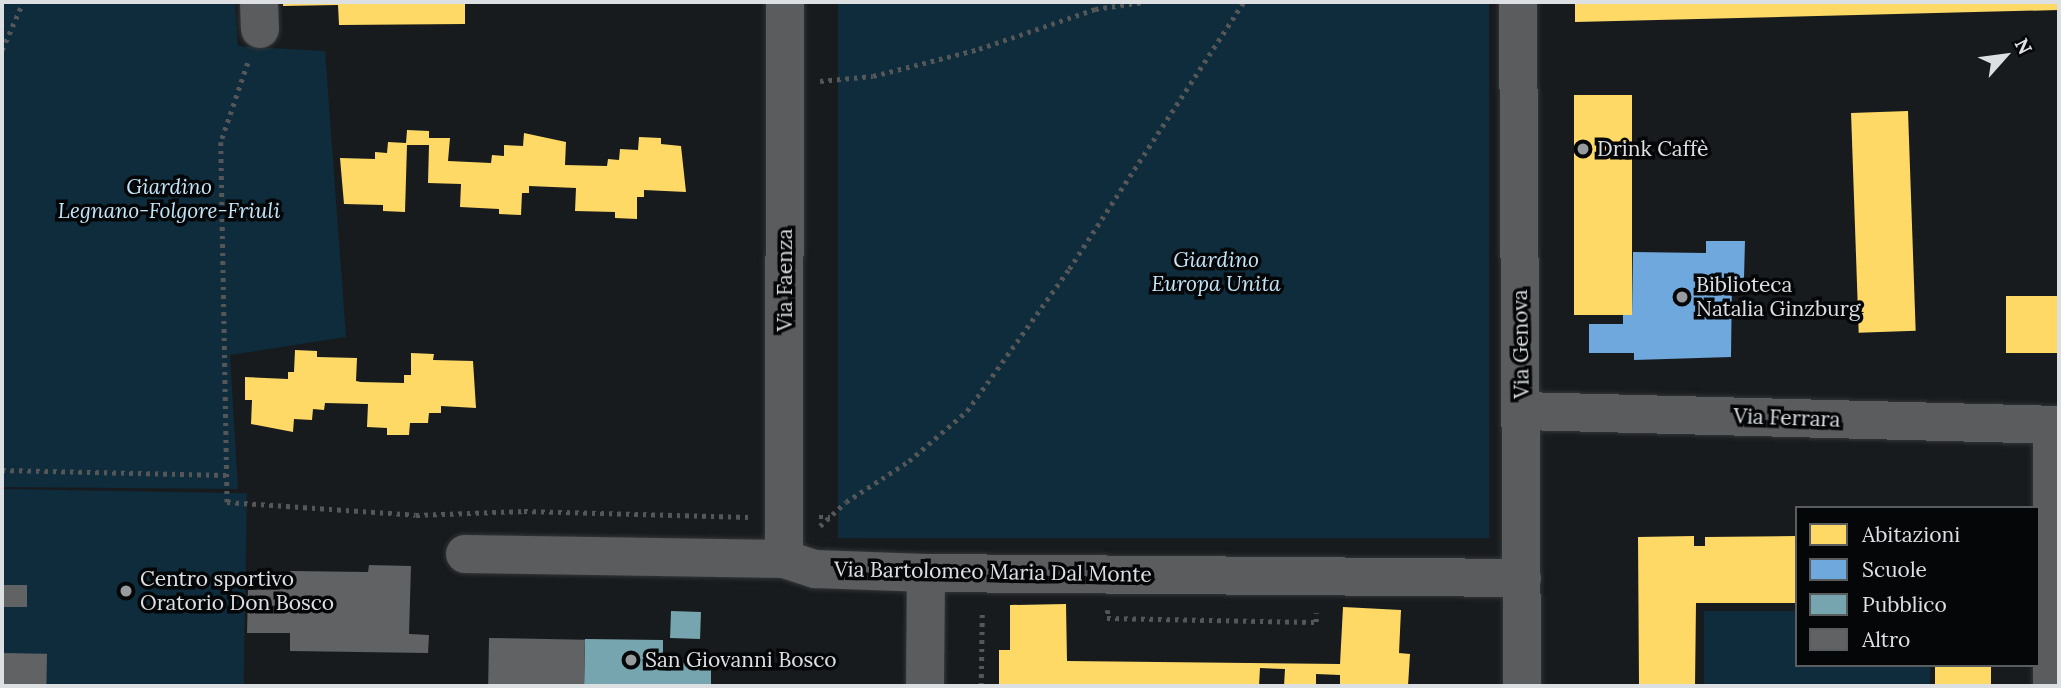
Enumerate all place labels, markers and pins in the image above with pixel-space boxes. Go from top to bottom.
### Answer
place label: Drink Caffè [1597,136,1708,162]
marker: Drink Caffè [1575,141,1591,157]
place label: Biblioteca Natalia Ginzburg [1696,272,1860,322]
marker: Biblioteca Natalia Ginzburg [1674,289,1690,305]
place label: Centro sportivo Oratorio Don Bosco [140,566,334,616]
marker: Centro sportivo Oratorio Don Bosco [118,583,134,599]
place label: San Giovanni Bosco [645,647,837,673]
marker: San Giovanni Bosco [623,652,639,668]

